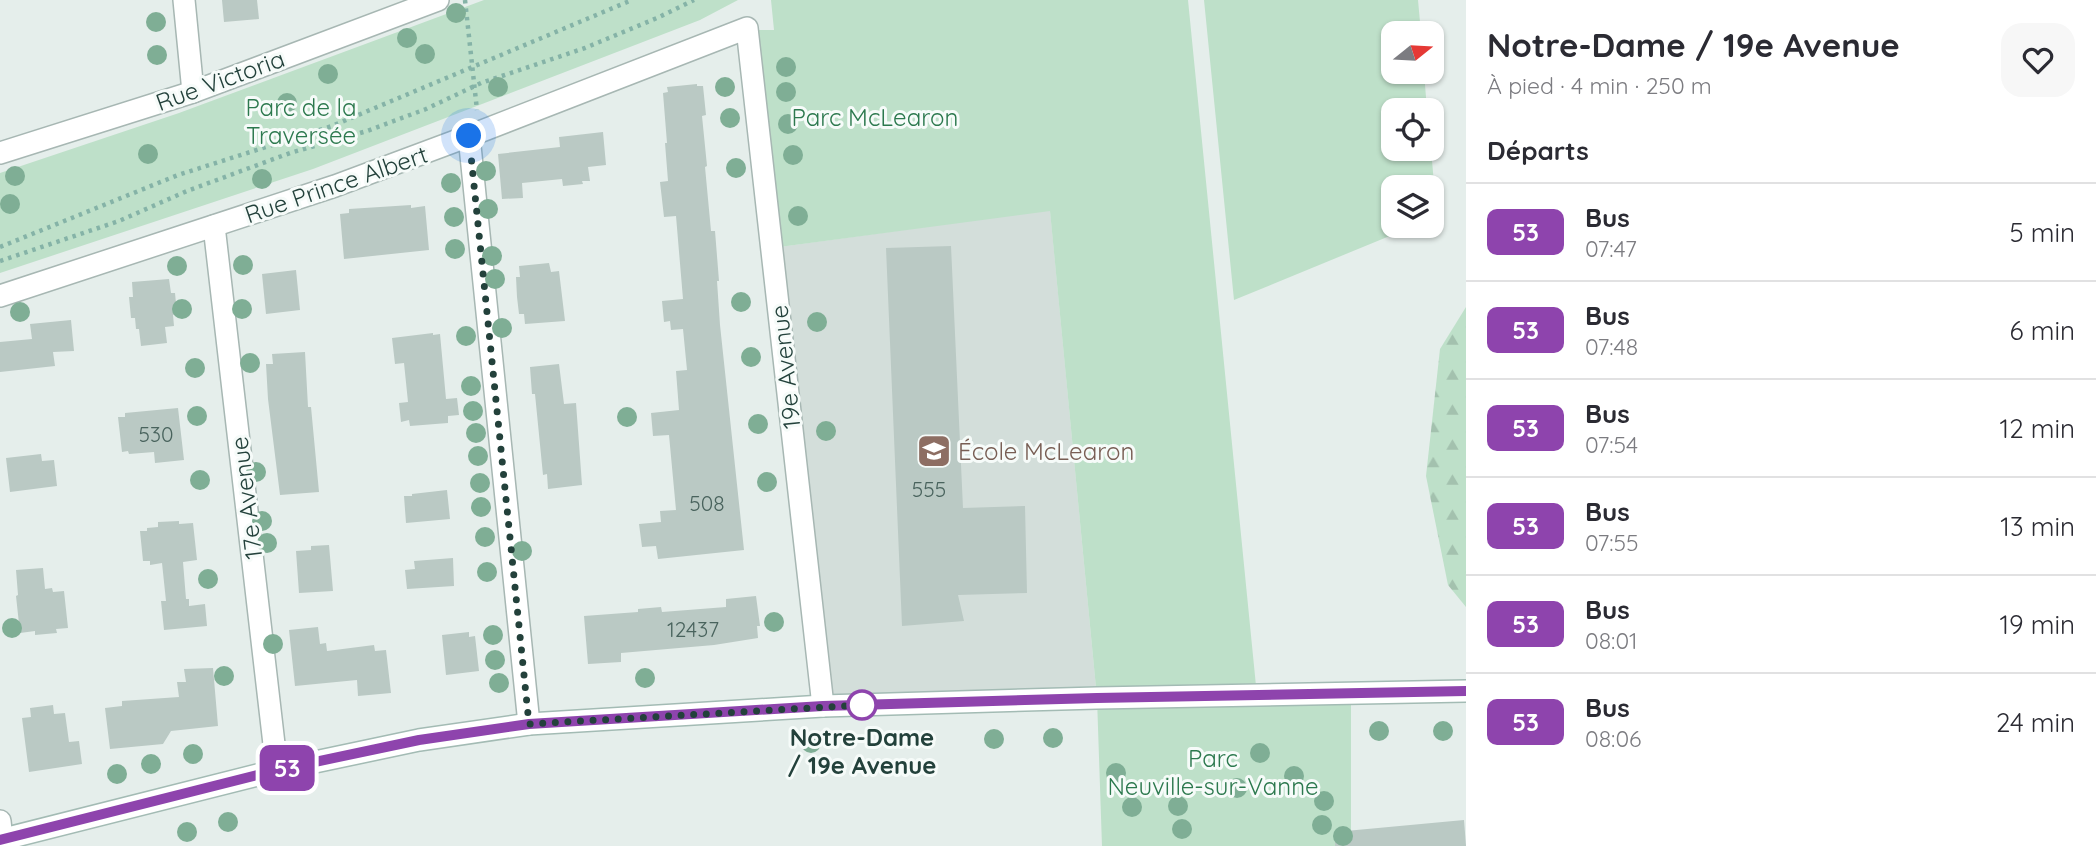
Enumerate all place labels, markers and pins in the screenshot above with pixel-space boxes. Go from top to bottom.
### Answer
school or university icon: École McLearon [915,432,953,470]
place label: École McLearon [958,436,1134,466]
marker: Notre-Dame / 19e Avenue [847,690,877,720]
place label: Notre-Dame / 19e Avenue [788,722,936,780]

